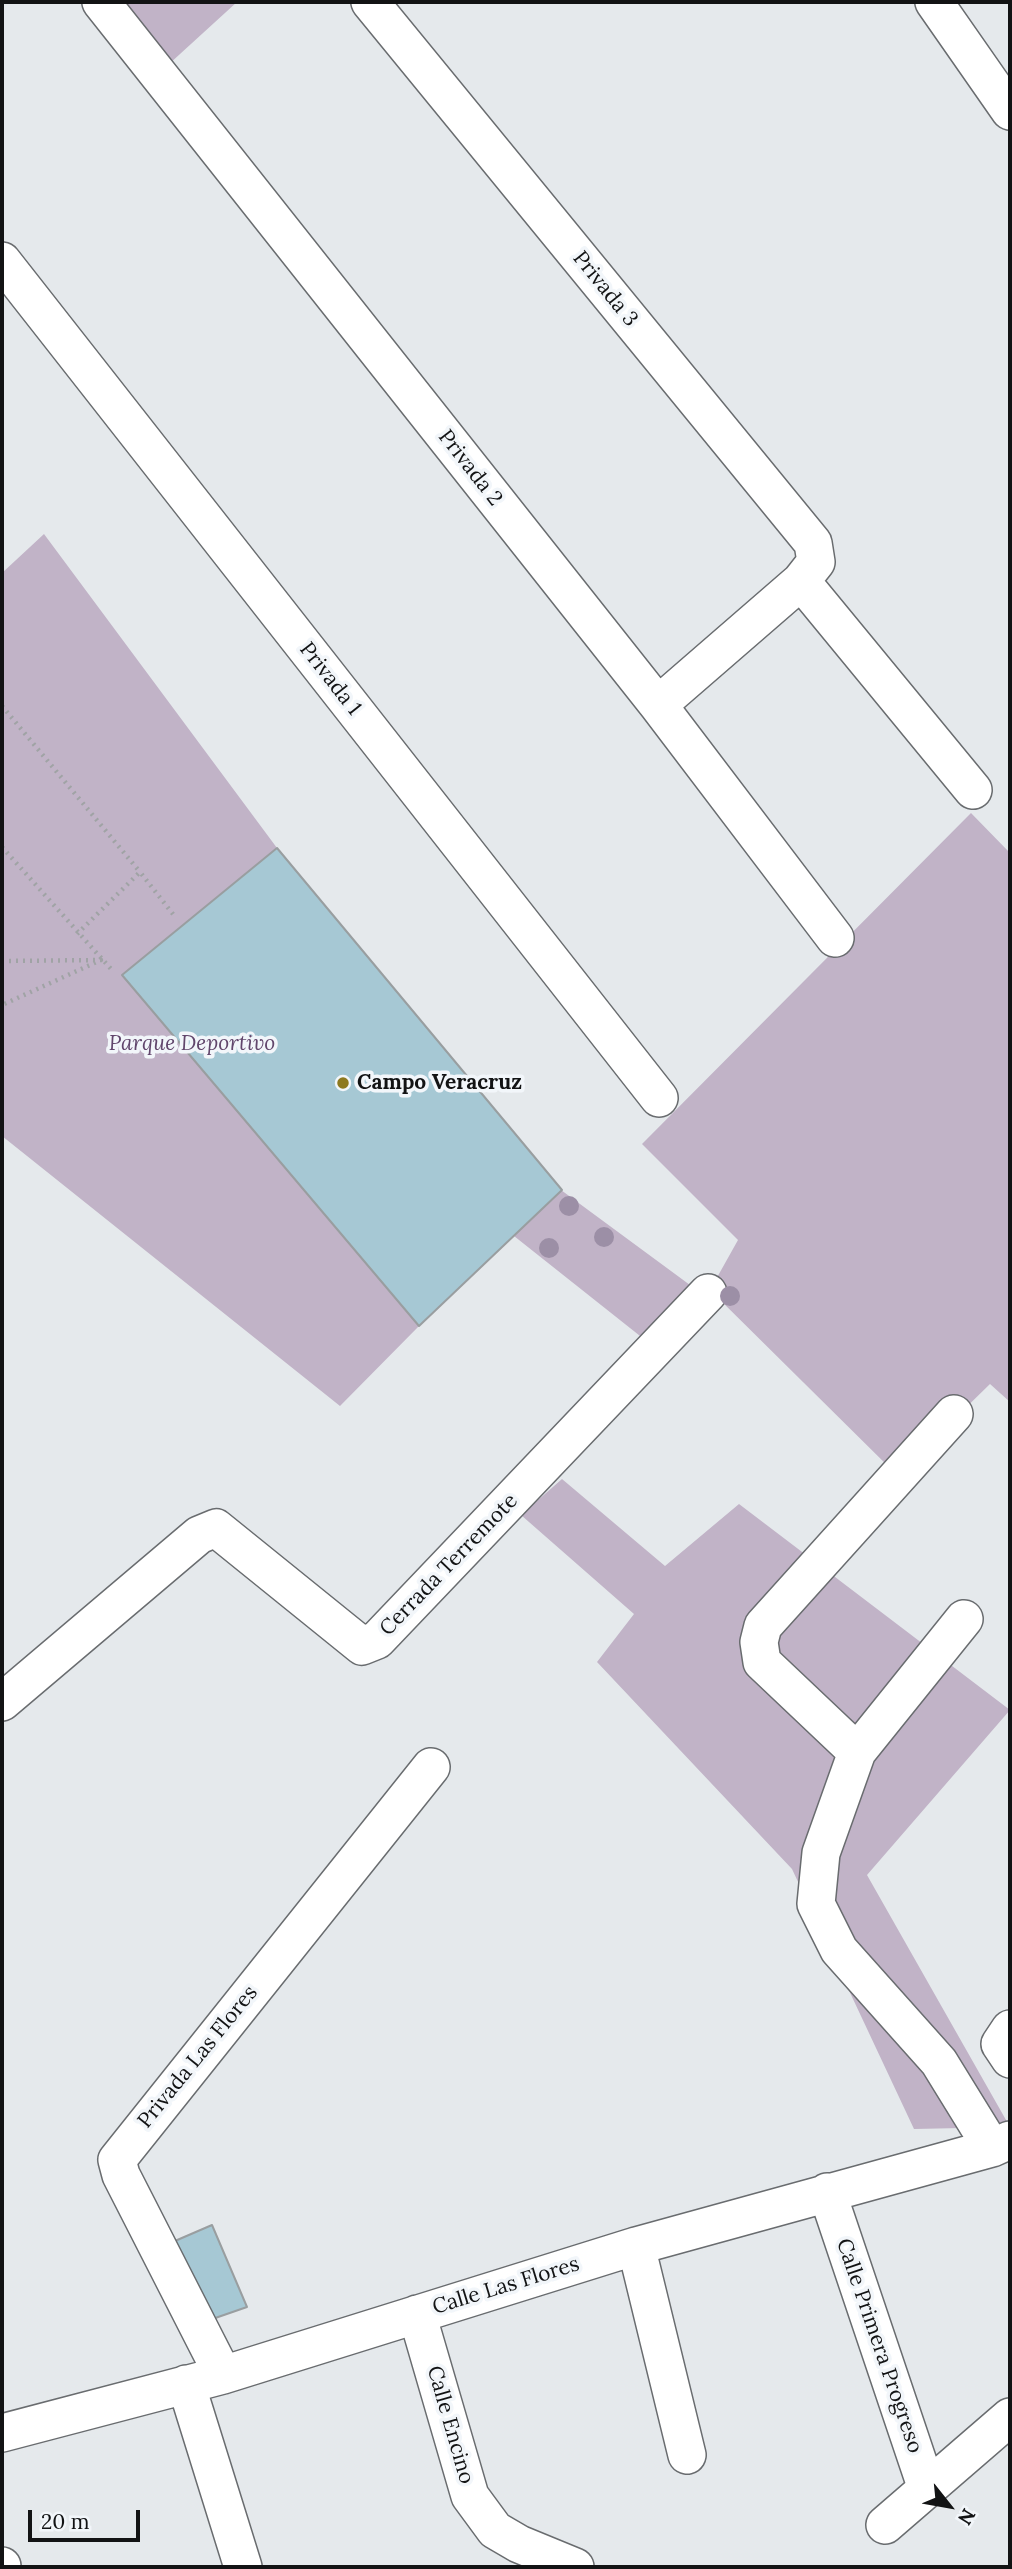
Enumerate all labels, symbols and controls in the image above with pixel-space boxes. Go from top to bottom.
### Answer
street label: Privada 3 [567,246,643,332]
street label: Privada 2 [433,425,507,511]
street label: Privada 1 [294,638,366,720]
park label: Parque Deportivo [109,1031,275,1057]
place label: Campo Veracruz [357,1070,522,1096]
marker: Campo Veracruz [335,1075,351,1091]
street label: Cerrada Terremote [375,1489,523,1641]
street label: Privada Las Flores [133,1981,263,2133]
street label: Calle Primera Progreso [830,2236,928,2456]
street label: Calle Las Flores [430,2252,582,2320]
street label: Calle Encino [421,2363,479,2487]
north arrow [914,2471,984,2541]
scale bar [32,2496,144,2540]
text: N [953,2504,981,2529]
text: 20 m [41,2508,90,2535]

